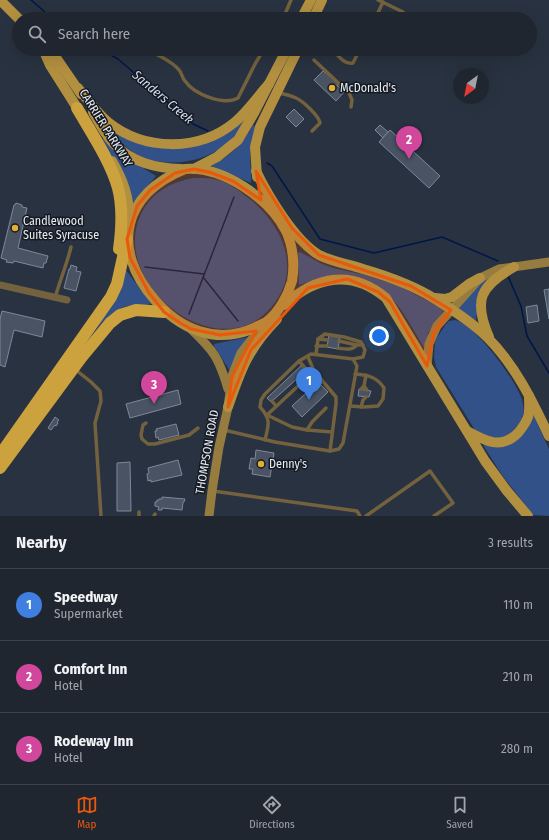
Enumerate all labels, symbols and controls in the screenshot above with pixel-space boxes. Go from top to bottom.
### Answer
search box [12,12,537,56]
icon: search [26,23,48,45]
text: Search here [58,25,130,43]
water label: Sanders Creek [129,67,197,127]
north arrow [453,68,489,104]
place label: McDonald's [340,81,396,95]
marker: McDonald's [327,83,337,93]
street label: CARRIER PARKWAY [76,87,136,169]
pin: 2 [396,126,422,159]
place label: Candlewood Suites Syracuse [23,214,99,242]
marker: Candlewood Suites Syracuse [10,223,20,233]
your location [369,326,389,346]
pin: 1 [296,367,322,400]
pin: 3 [141,371,167,404]
street label: THOMPSON ROAD [193,409,221,495]
place label: Denny's [269,457,307,471]
marker: Denny's [256,459,266,469]
text: Nearby [16,532,67,553]
text: 3 results [488,535,533,550]
text: Speedway [54,588,118,606]
text: 1 [26,597,32,612]
text: 110 m [503,597,533,612]
text: Supermarket [54,606,123,621]
text: Comfort Inn [54,660,127,678]
text: 2 [26,669,32,684]
text: 210 m [503,669,533,684]
text: Hotel [54,678,83,693]
text: Rodeway Inn [54,732,133,750]
text: 3 [26,741,32,756]
text: 280 m [501,741,533,756]
text: Hotel [54,750,83,765]
tab: Map [76,794,98,831]
tab: Directions [249,794,295,831]
tab: Saved [446,794,473,831]

